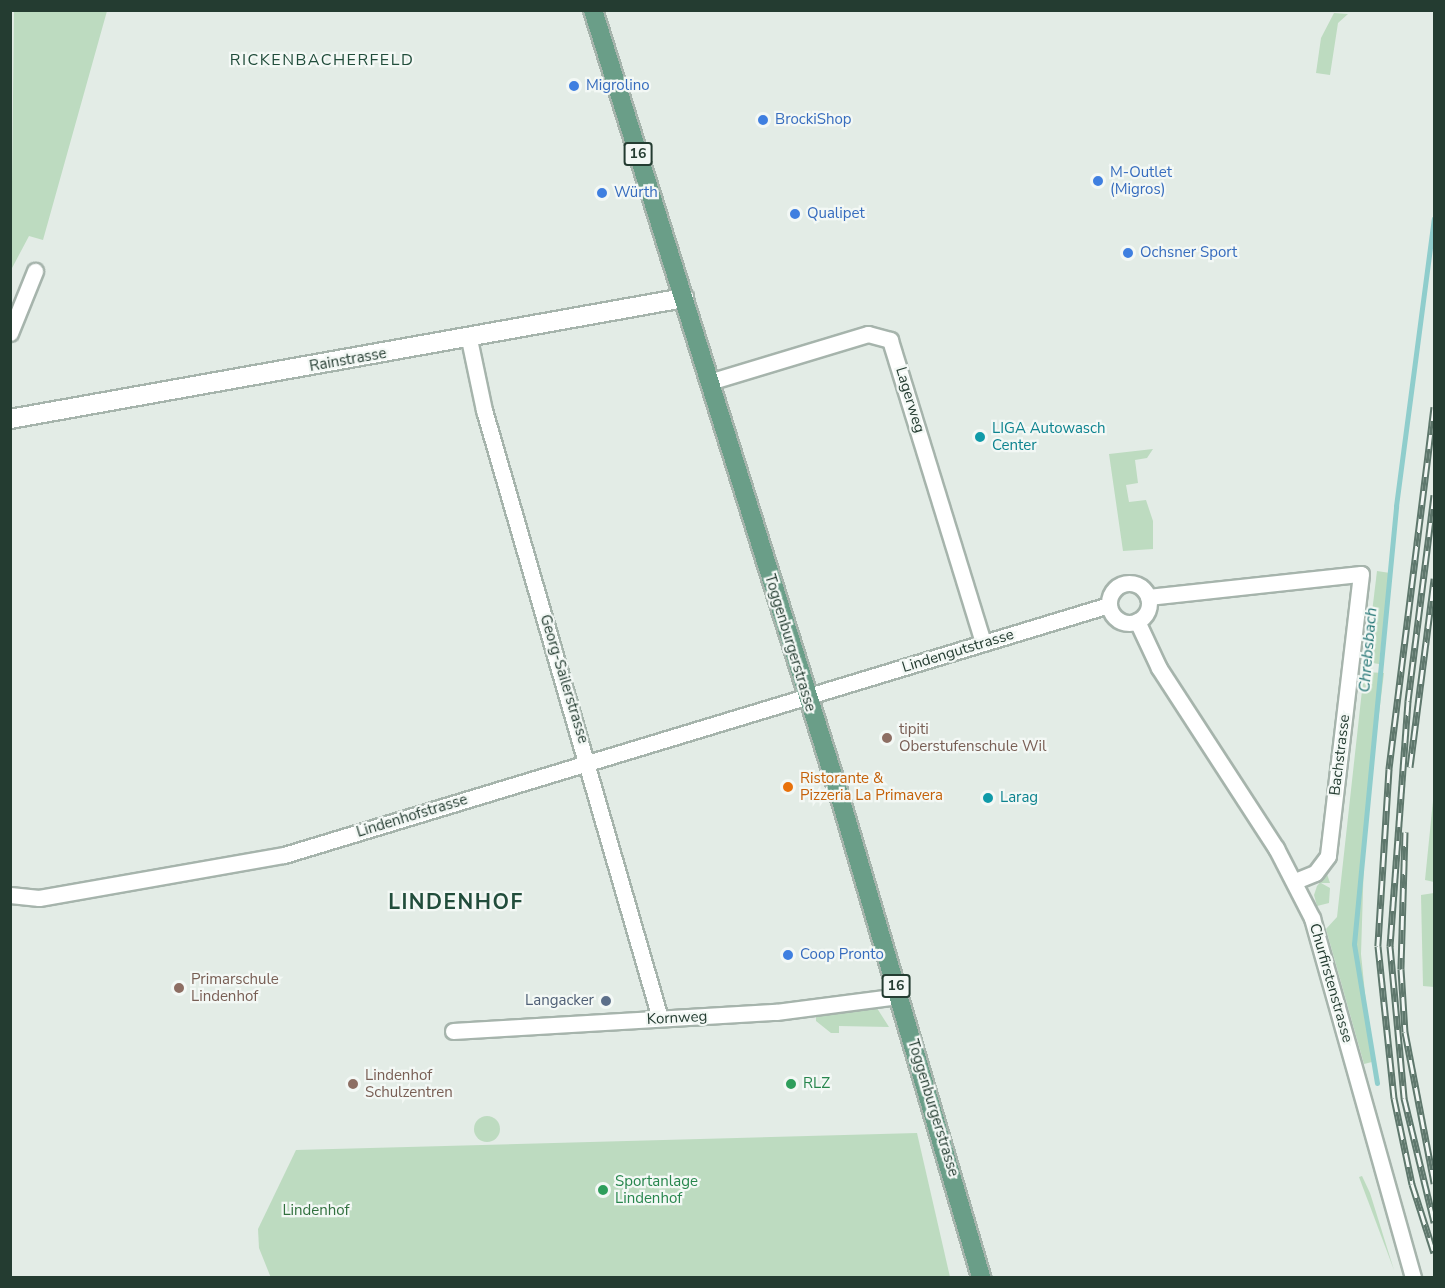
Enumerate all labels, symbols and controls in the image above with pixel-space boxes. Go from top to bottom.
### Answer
district label: RICKENBACHERFELD [230,50,414,70]
place label: Migrolino [586,77,649,95]
marker: Migrolino [567,79,581,93]
place label: BrockiShop [775,111,852,129]
marker: BrockiShop [756,113,770,127]
road number: 16 [623,143,653,165]
place label: M-Outlet (Migros) [1110,163,1172,198]
marker: M-Outlet (Migros) [1091,174,1105,188]
place label: Würth [614,184,658,202]
marker: Würth [595,186,609,200]
place label: Qualipet [807,205,865,223]
marker: Qualipet [788,207,802,221]
place label: Ochsner Sport [1140,244,1237,262]
marker: Ochsner Sport [1121,246,1135,260]
street label: Rainstrasse [308,344,388,376]
street label: Lagerweg [891,365,929,435]
place label: LIGA Autowasch Center [992,419,1106,454]
marker: LIGA Autowasch Center [973,430,987,444]
street label: Toggenburgerstrasse [761,572,819,714]
water label: Chrebsbach [1355,607,1381,693]
street label: Georg-Sailerstrasse [536,612,592,746]
street label: Lindengutstrasse [900,625,1016,677]
street label: Bachstrasse [1326,713,1354,797]
place label: tipiti Oberstufenschule Wil [899,720,1046,755]
marker: tipiti Oberstufenschule Wil [880,731,894,745]
place label: Ristorante & Pizzeria La Primavera [800,769,943,804]
marker: Ristorante & Pizzeria La Primavera [781,780,795,794]
place label: Larag [1000,789,1038,807]
street label: Lindenhofstrasse [354,791,470,841]
marker: Larag [981,791,995,805]
district label: LINDENHOF [388,889,524,915]
street label: Churfirstenstrasse [1305,921,1357,1045]
place label: Coop Pronto [800,946,884,964]
marker: Coop Pronto [781,948,795,962]
place label: Primarschule Lindenhof [191,970,279,1005]
road number: 16 [881,975,911,997]
marker: Primarschule Lindenhof [172,981,186,995]
place label: Langacker [525,992,594,1010]
marker: Langacker [599,994,613,1008]
street label: Kornweg [646,1007,708,1029]
street label: Toggenburgerstrasse [904,1037,962,1179]
place label: Lindenhof Schulzentren [365,1066,453,1101]
place label: RLZ [803,1075,830,1093]
marker: Lindenhof Schulzentren [346,1077,360,1091]
marker: RLZ [784,1077,798,1091]
place label: Sportanlage Lindenhof [615,1172,698,1207]
marker: Sportanlage Lindenhof [596,1183,610,1197]
park label: Lindenhof [282,1202,350,1220]

